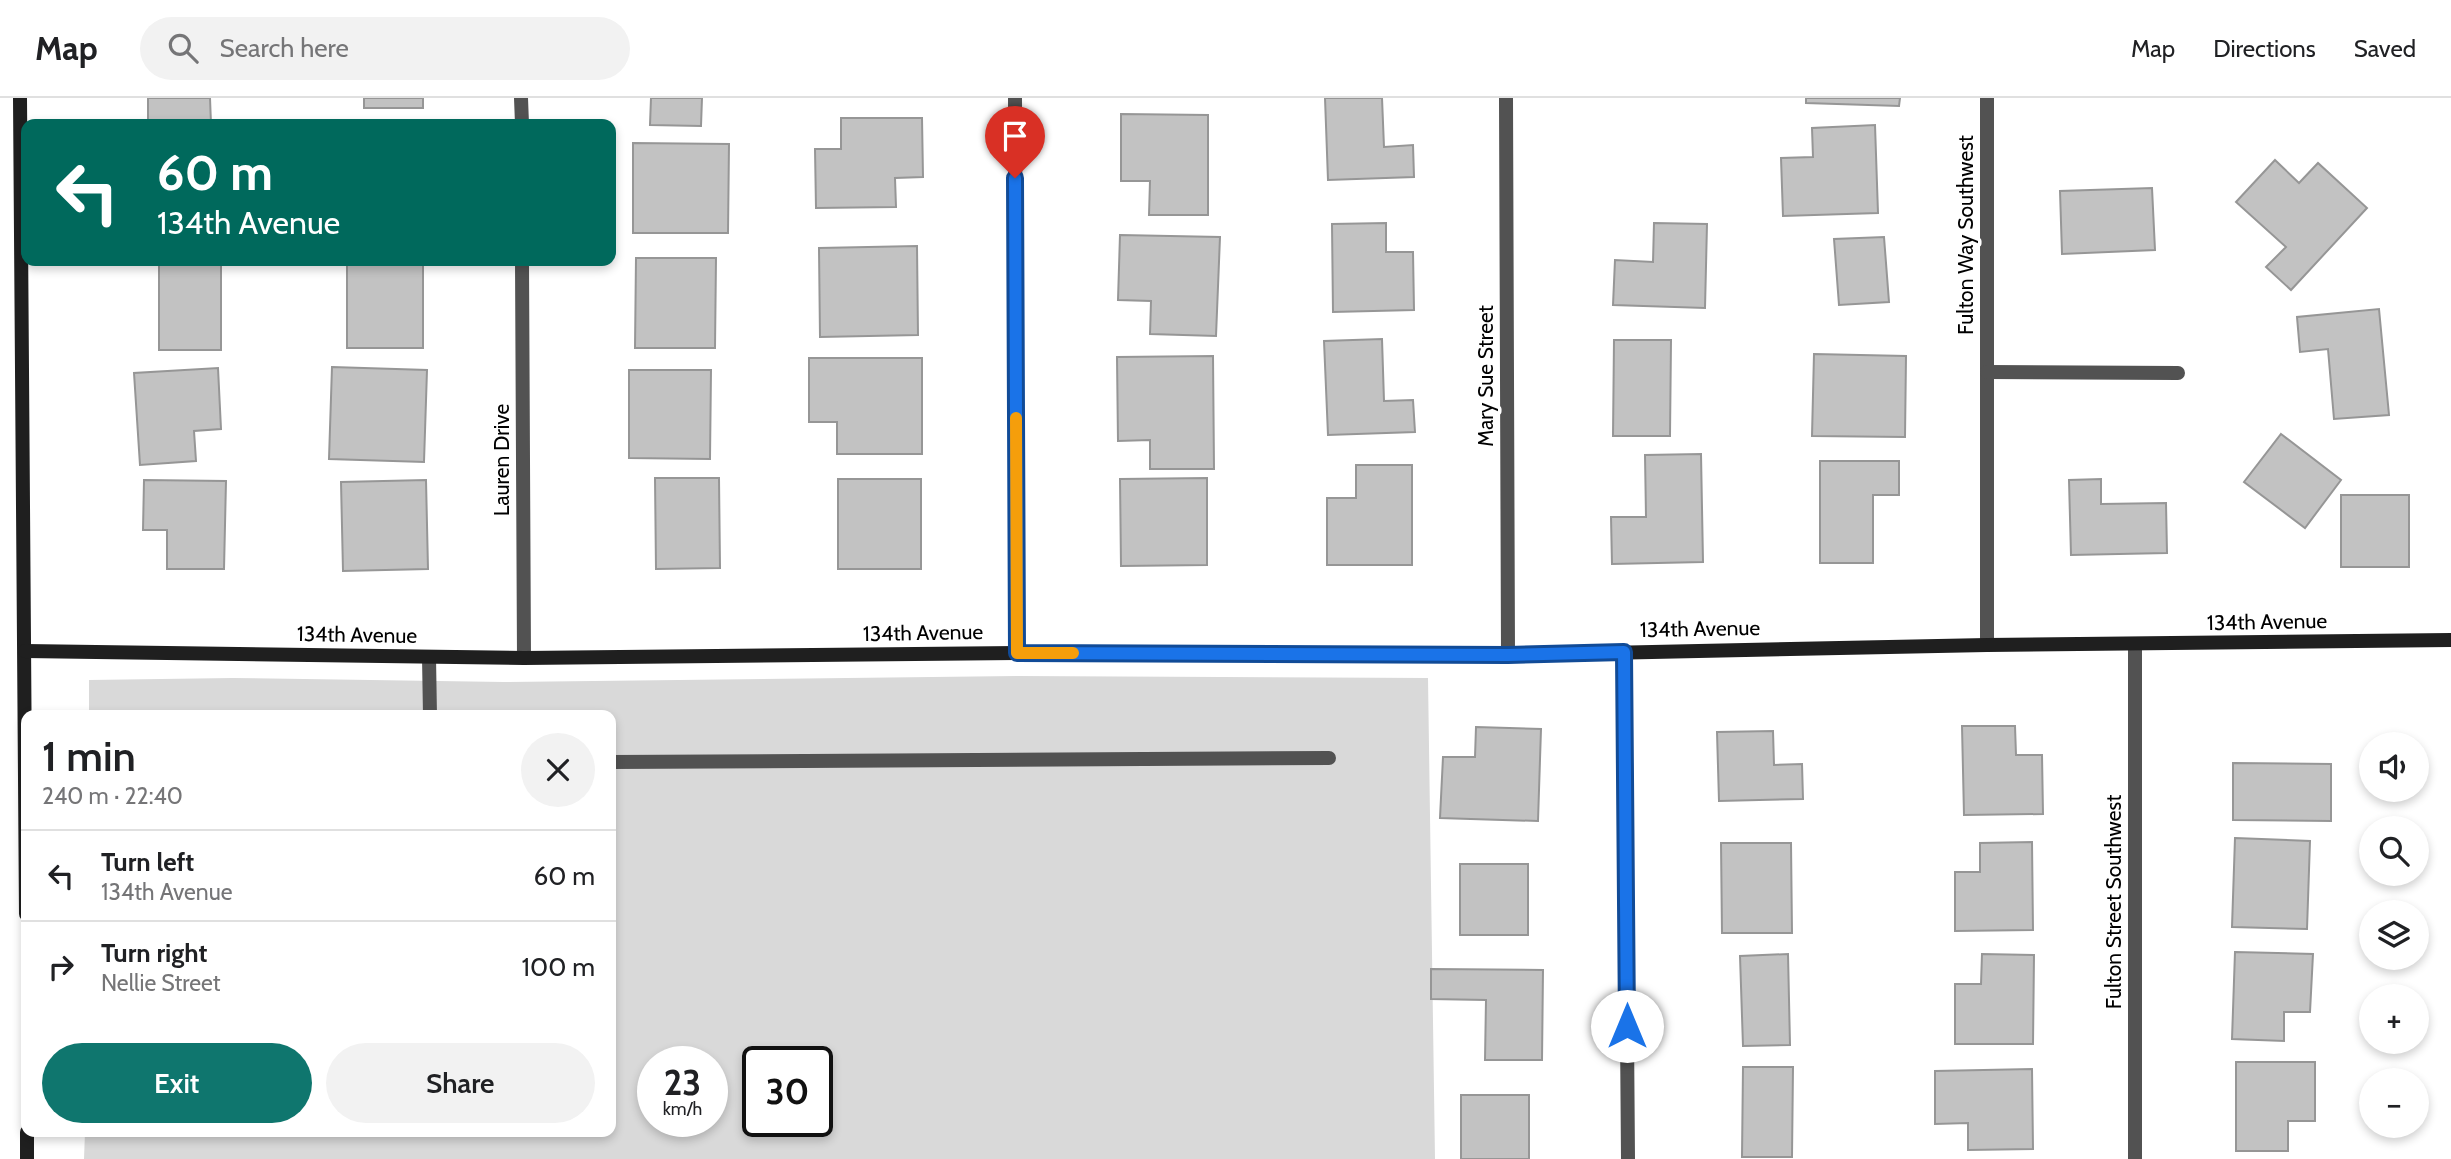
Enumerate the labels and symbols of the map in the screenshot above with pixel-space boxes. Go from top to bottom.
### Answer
pin [985,106,1045,178]
street label: Fulton Way Southwest [1953,135,1978,335]
street label: Mary Sue Street [1473,305,1498,447]
street label: Lauren Drive [489,404,514,516]
street label: 134th Avenue [2207,608,2328,635]
street label: 134th Avenue [1640,615,1761,642]
street label: 134th Avenue [863,619,984,646]
street label: 134th Avenue [297,621,418,648]
street label: Fulton Street Southwest [2101,795,2126,1009]
position arrow [1590,989,1664,1063]
speed limit sign: 30 [742,1046,833,1137]

